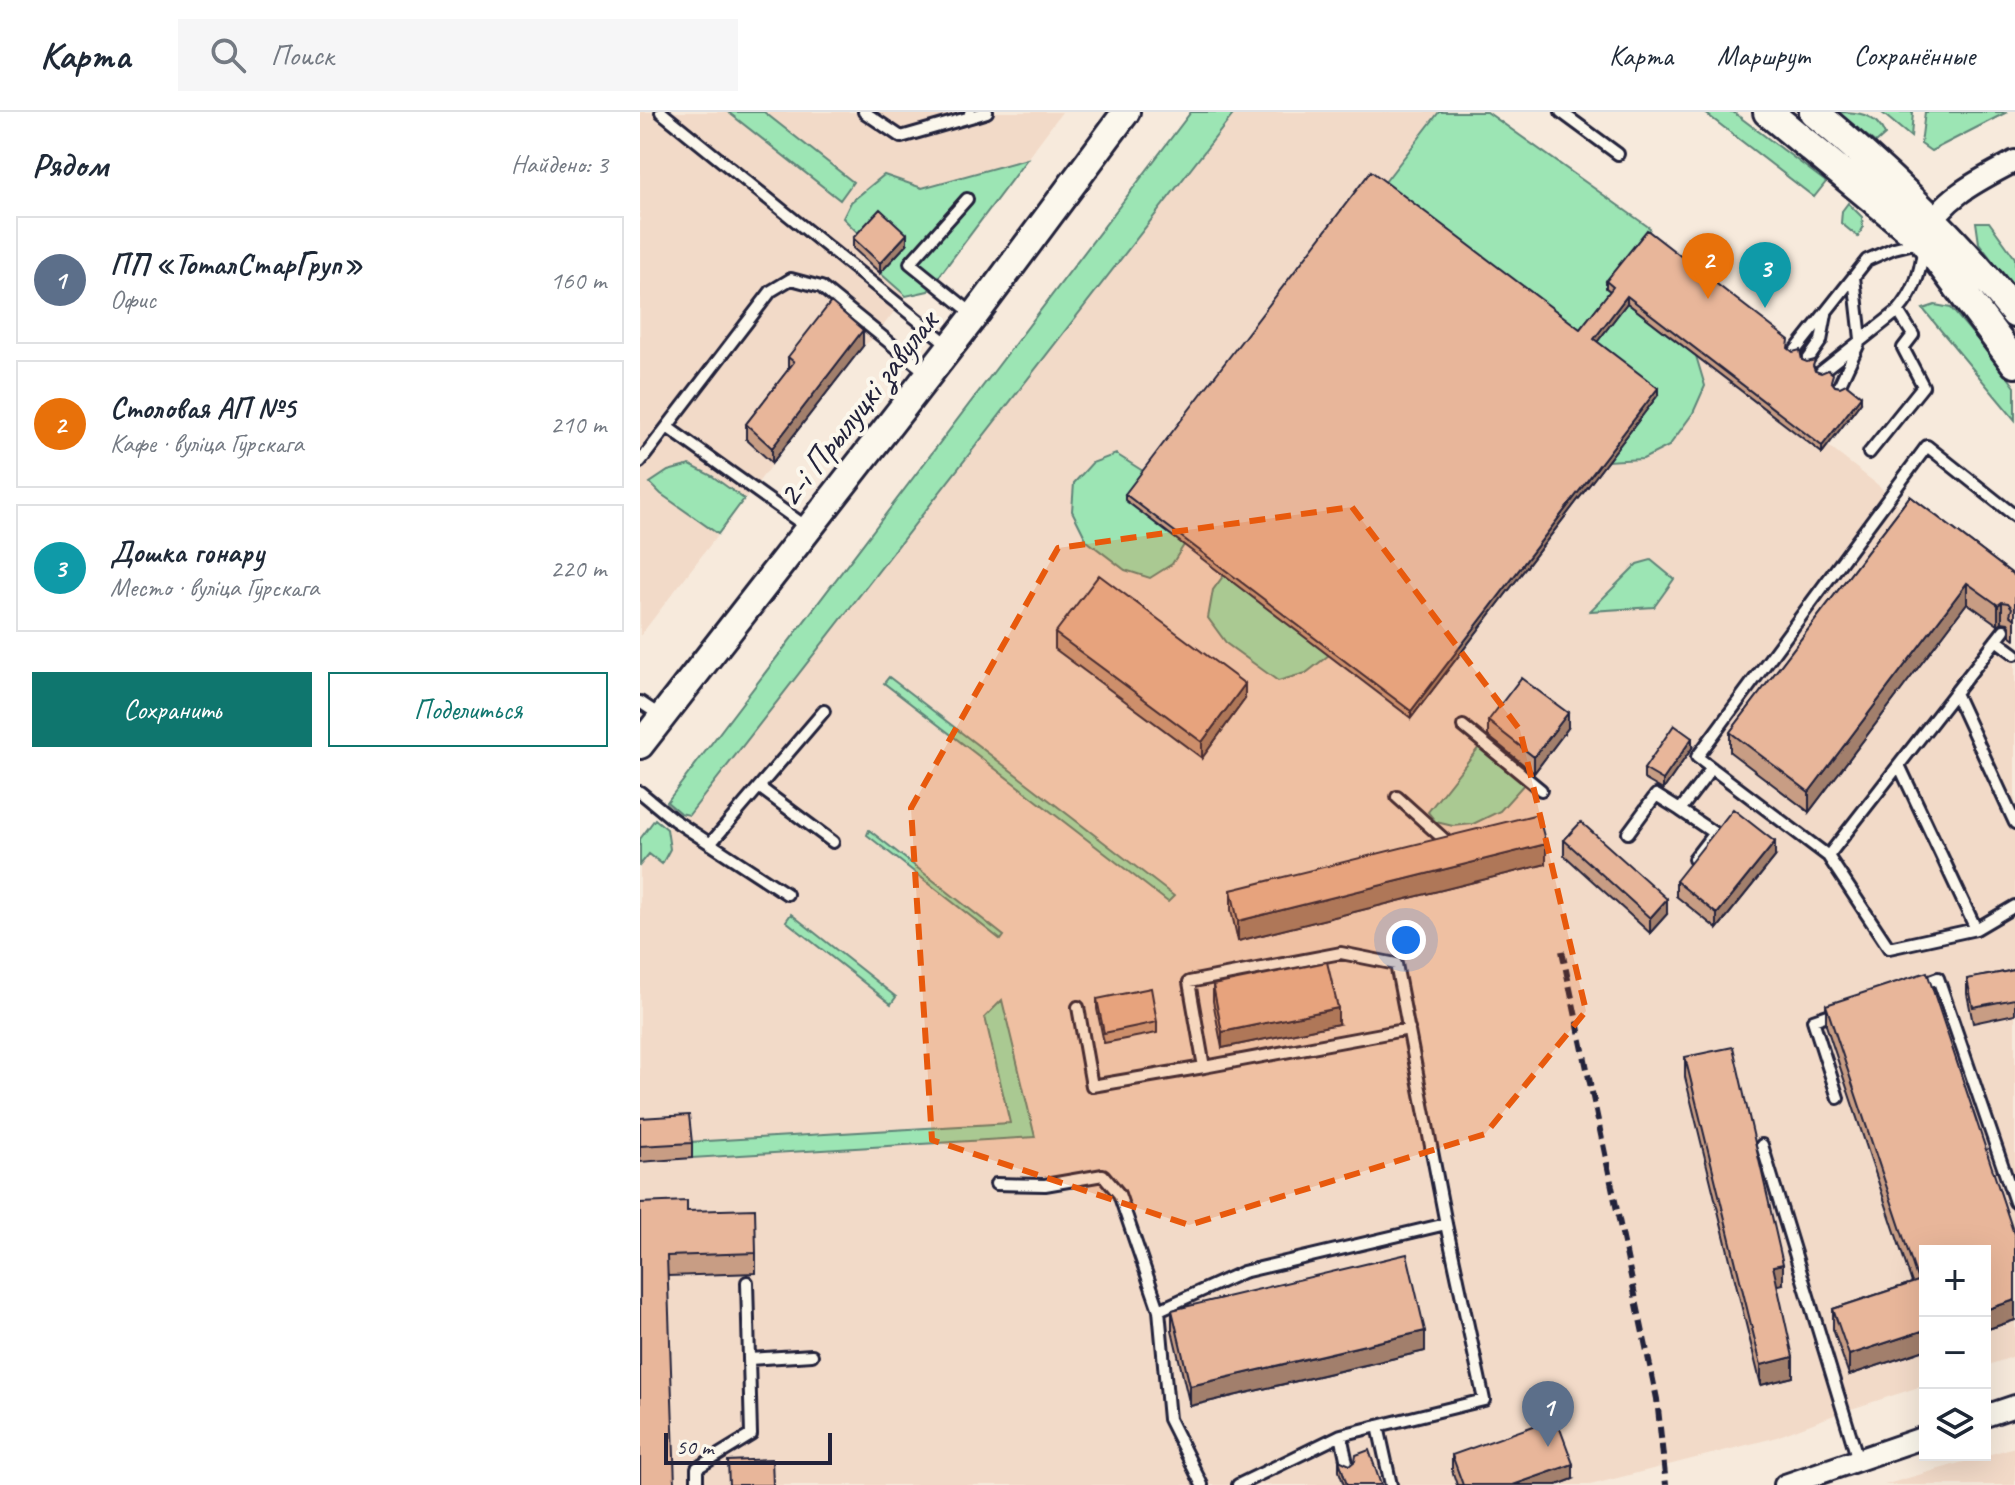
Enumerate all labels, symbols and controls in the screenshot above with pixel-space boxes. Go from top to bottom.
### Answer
search box [178,19,738,91]
text: Карта [40,32,130,79]
icon: search [206,33,250,77]
text: Поиск [270,36,334,74]
text: Карта [1609,38,1673,73]
text: Маршрут [1717,38,1809,73]
text: Сохранённые [1853,38,1975,73]
text: Рядом [32,143,108,186]
text: Найдено: 3 [511,148,608,181]
pin: 2 [1682,233,1734,299]
pin: 3 [1739,242,1791,308]
text: ПП «ТоталСтарГруп» [110,245,363,283]
text: 1 [54,264,66,297]
text: 160 m [550,264,606,297]
text: Офис [110,283,156,316]
street label: 2-і Прылуцкі завулак [767,299,950,515]
text: Столовая АП №5 [110,389,295,427]
text: 2 [54,408,66,441]
text: 210 m [550,408,606,441]
text: Кафе · вуліца Гурскага [110,427,304,460]
text: Дошка гонару [110,533,264,571]
text: 3 [54,552,66,585]
text: 220 m [550,552,606,585]
text: Место · вуліца Гурскага [110,571,319,604]
button: Сохранить [32,672,312,747]
button: Поделиться [328,672,608,747]
your location [1386,920,1426,960]
map controls [1919,1245,1991,1461]
button: + [1919,1245,1991,1317]
button: − [1919,1317,1991,1389]
pin: 1 [1522,1381,1574,1447]
button: layers [1919,1389,1991,1461]
scale bar [664,1429,832,1465]
text: 50 m [676,1433,713,1461]

